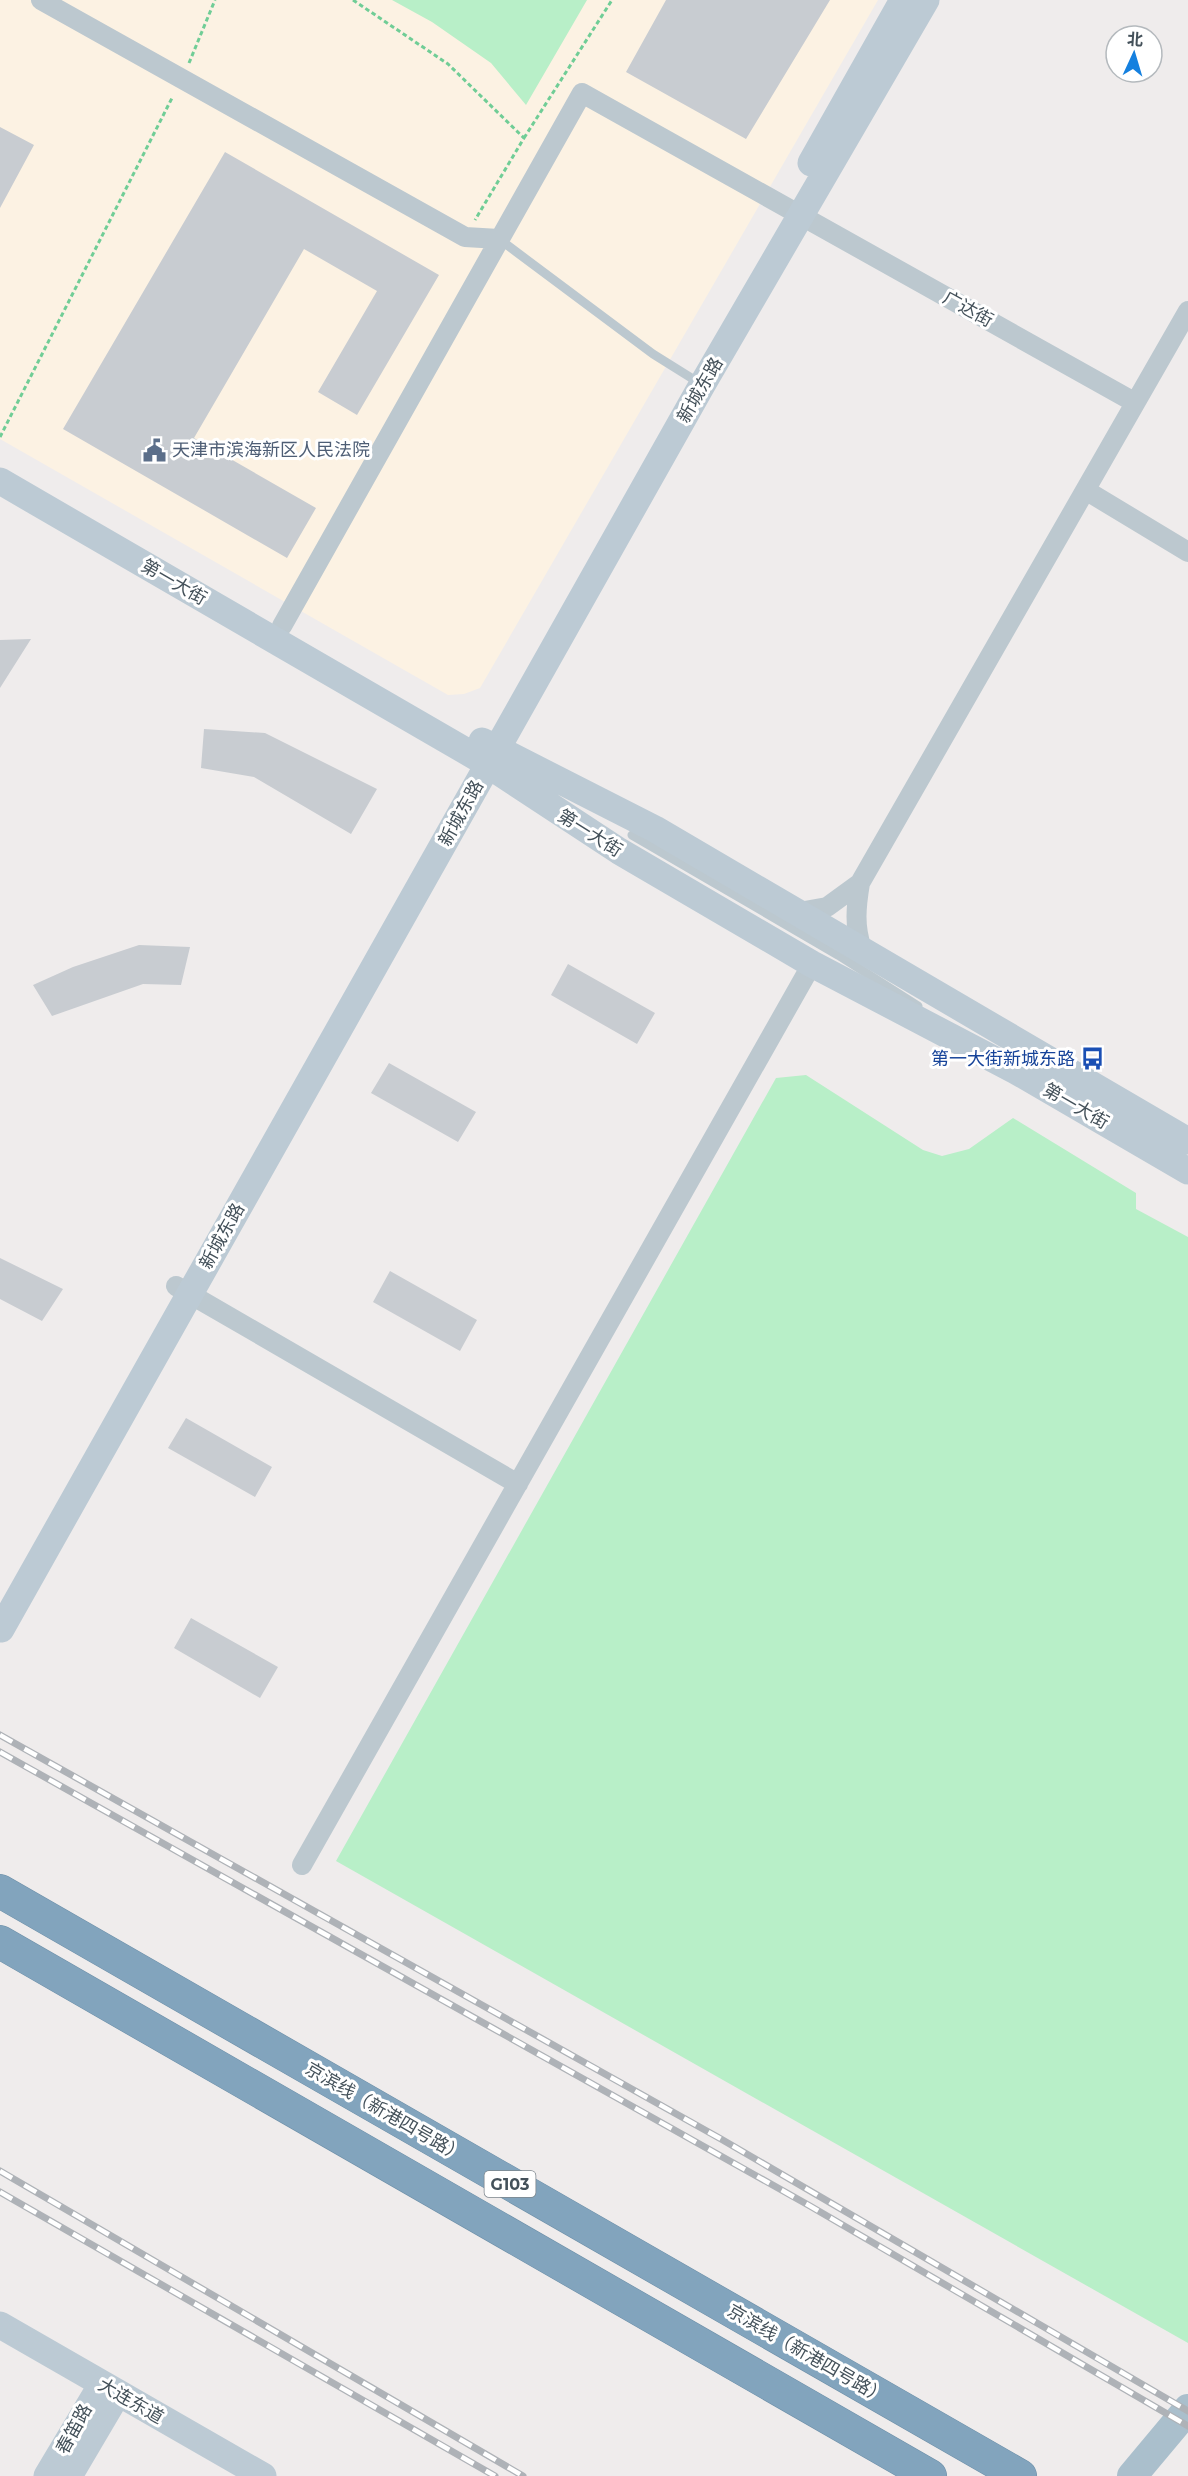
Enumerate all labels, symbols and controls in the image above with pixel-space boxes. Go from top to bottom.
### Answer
north arrow [1104,24,1164,84]
text: 北 [1126,29,1144,50]
street label: 广达街 [939,286,997,332]
street label: 新城东路 [672,353,728,427]
public building icon: 天津市滨海新区人民法院 [141,437,167,463]
place label: 天津市滨海新区人民法院 [172,439,370,461]
street label: 第一大街 [137,554,211,610]
street label: 新城东路 [434,776,488,850]
street label: 第一大街 [554,805,626,861]
bus stop icon: 第一大街新城东路 [1080,1046,1106,1072]
place label: 第一大街新城东路 [931,1048,1075,1070]
street label: 第一大街 [1039,1078,1113,1134]
street label: 新城东路 [195,1199,249,1273]
street label: 京滨线（新港四号路） [302,2057,468,2167]
road number: G103 [484,2171,536,2197]
street label: 京滨线（新港四号路） [724,2299,890,2409]
street label: 大连东道 [94,2373,168,2429]
street label: 春笛路 [51,2400,97,2458]

